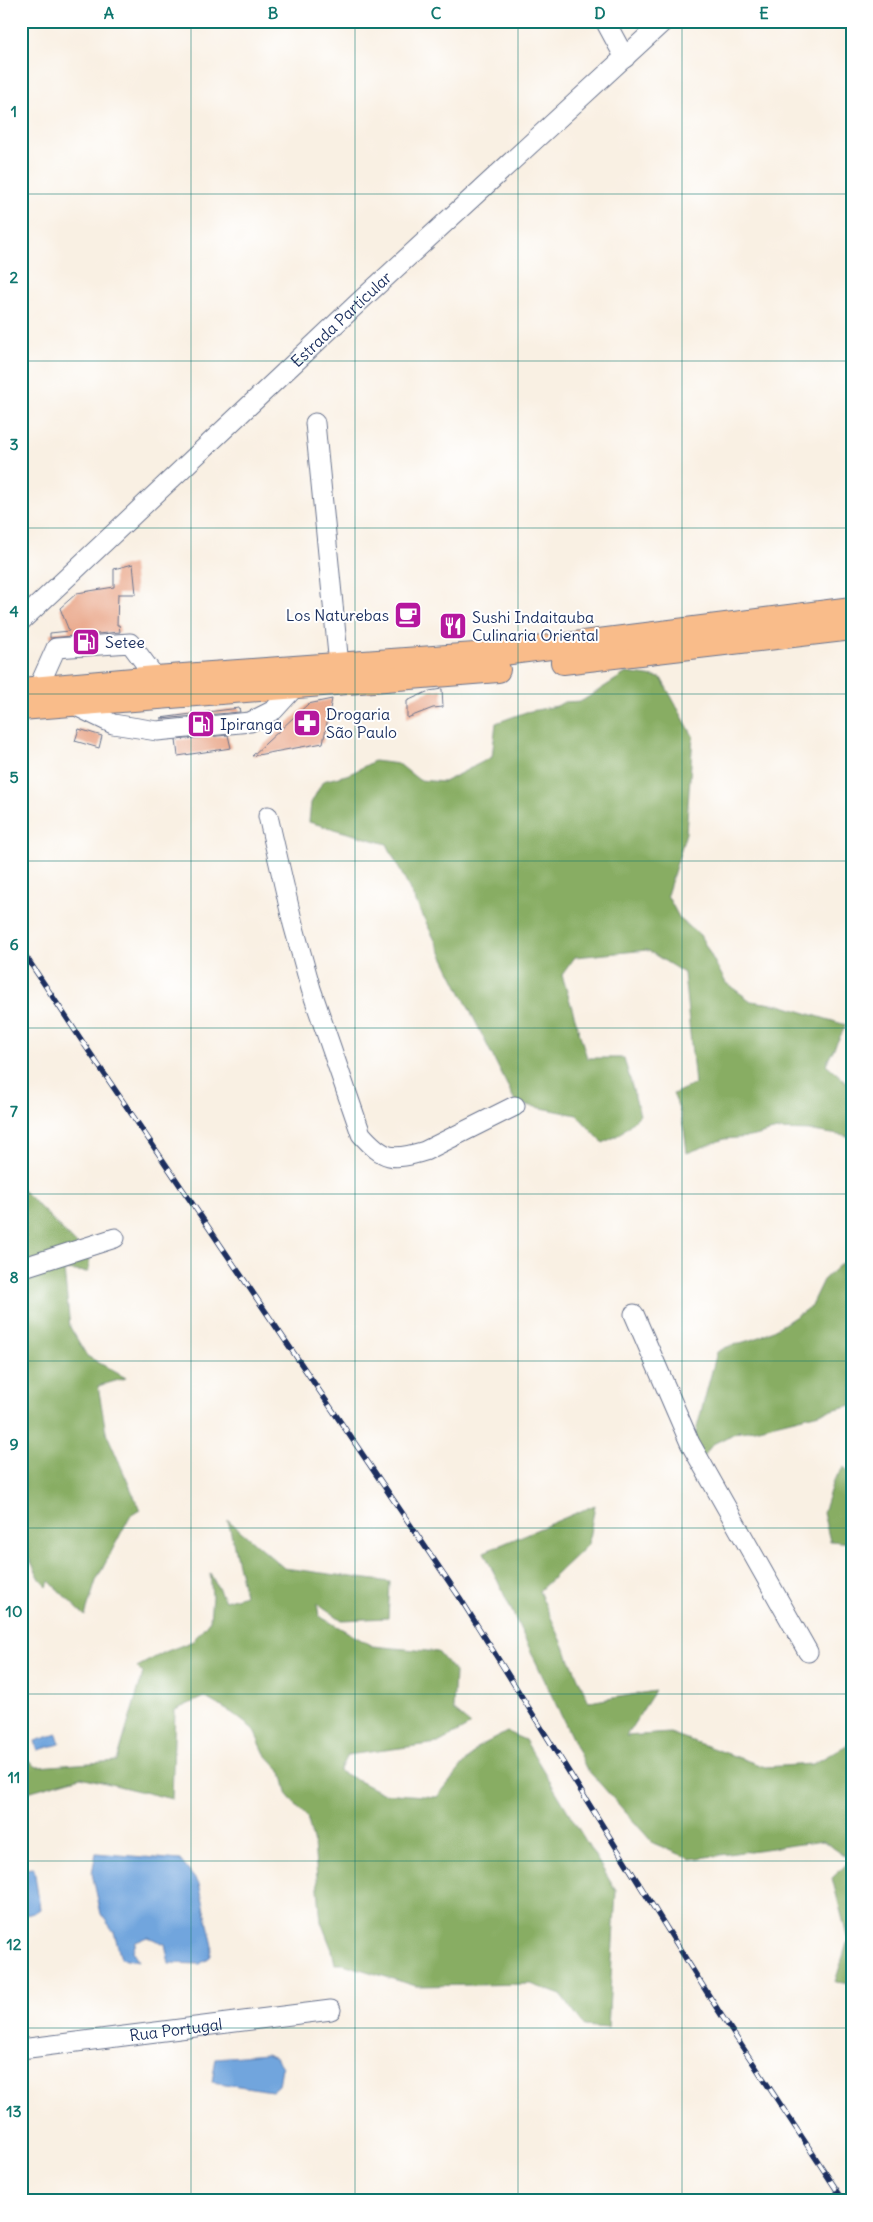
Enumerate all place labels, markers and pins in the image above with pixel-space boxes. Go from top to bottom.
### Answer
cafe icon: Los Naturebas [393,600,423,630]
place label: Los Naturebas [286,605,389,625]
place label: Sushi Indaitauba Culinaria Oriental [472,607,599,645]
restaurant icon: Sushi Indaitauba Culinaria Oriental [438,611,468,641]
fuel station icon: Setee [71,627,101,657]
place label: Setee [105,632,145,652]
place label: Drogaria São Paulo [326,704,397,742]
pharmacy icon: Drogaria São Paulo [292,708,322,738]
fuel station icon: Ipiranga [186,709,216,739]
place label: Ipiranga [220,714,282,734]

